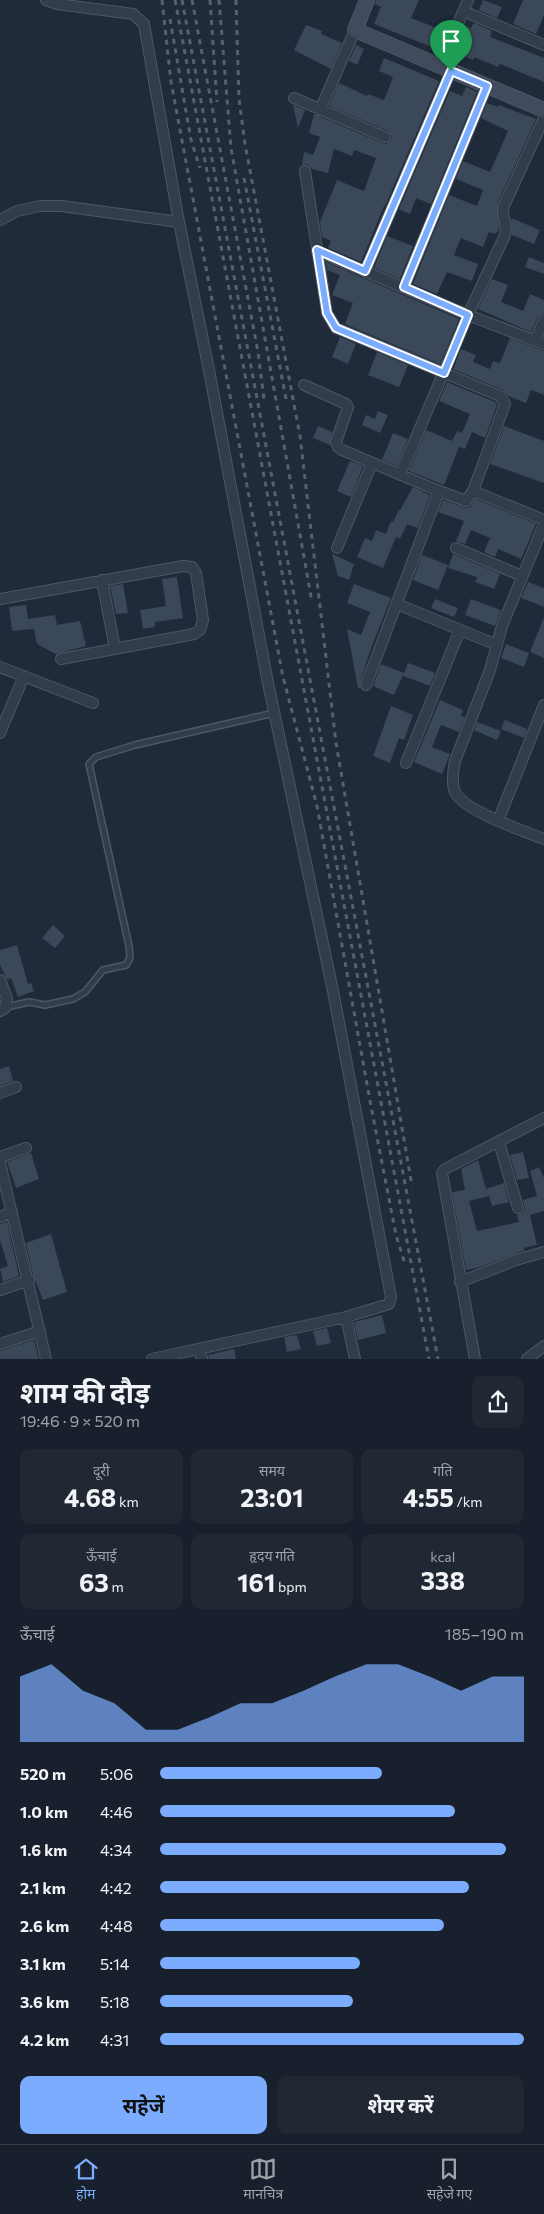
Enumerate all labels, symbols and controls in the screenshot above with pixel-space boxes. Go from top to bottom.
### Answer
pin [430,20,472,71]
icon: arrive [437,27,465,55]
text: शाम की दौड़ [20,1375,150,1409]
button: share [472,1376,524,1428]
text: 19:46 · 9 × 520 m [20,1411,140,1430]
text: दूरी [93,1462,110,1479]
text: समय [259,1462,285,1479]
text: गति [433,1462,452,1479]
text: 4.68 [64,1482,116,1512]
text: 23:01 [240,1482,304,1512]
text: 4:55 [403,1482,454,1512]
text: km [116,1493,139,1510]
text: /km [454,1493,483,1510]
text: ऊँचाई [86,1547,117,1564]
text: हृदय गति [249,1547,295,1564]
text: kcal [430,1548,455,1565]
text: 338 [420,1565,465,1595]
text: 63 [79,1567,109,1597]
text: 161 [237,1567,275,1597]
text: m [109,1578,124,1595]
text: bpm [275,1578,307,1595]
text: ऊँचाई [20,1624,55,1643]
text: 185–190 m [445,1624,524,1643]
text: 520 m [20,1764,66,1783]
text: 5:06 [100,1764,133,1783]
text: 1.0 km [20,1802,68,1821]
text: 4:46 [100,1802,133,1821]
text: 1.6 km [20,1840,67,1859]
text: 4:34 [100,1840,132,1859]
text: 2.1 km [20,1878,66,1897]
text: 4:42 [100,1878,132,1897]
text: 2.6 km [20,1916,69,1935]
text: 4:48 [100,1916,133,1935]
text: 3.1 km [20,1954,66,1973]
text: 5:14 [100,1954,129,1973]
text: 3.6 km [20,1992,69,2011]
text: 5:18 [100,1992,130,2011]
text: 4.2 km [20,2030,69,2049]
text: 4:31 [100,2030,129,2049]
button: सहेजें [20,2076,267,2134]
button: शेयर करें [277,2076,524,2134]
tab: होम [72,2155,100,2205]
tab: मानचित्र [243,2155,283,2205]
tab: सहेजे गए [427,2155,472,2205]

